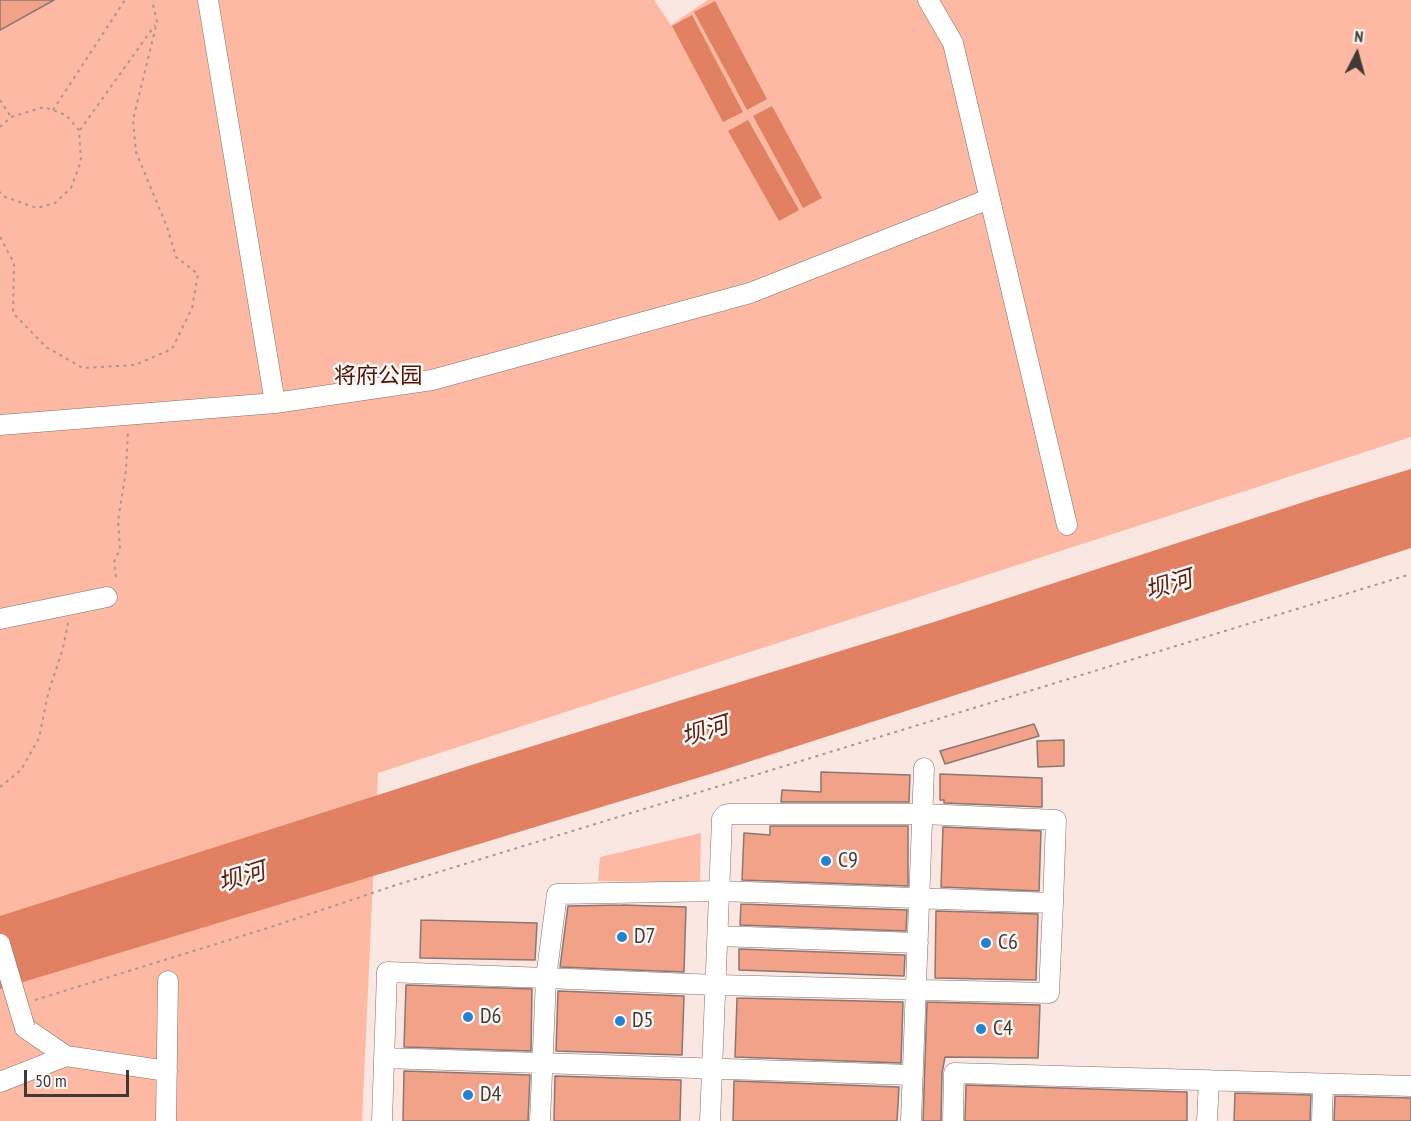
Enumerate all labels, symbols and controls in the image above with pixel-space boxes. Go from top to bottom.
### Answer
north arrow [1327,24,1387,84]
text: N [1354,26,1364,46]
park label: 将府公园 [334,364,422,390]
water label: 坝河 [1142,565,1196,607]
water label: 坝河 [678,711,732,753]
place label: C9 [838,848,858,874]
marker: C9 [819,854,833,868]
water label: 坝河 [215,857,269,899]
place label: D7 [634,924,655,950]
marker: D7 [615,930,629,944]
place label: C6 [998,930,1018,956]
marker: C6 [979,936,993,950]
place label: D6 [480,1004,501,1030]
place label: D5 [632,1008,653,1034]
marker: D6 [461,1010,475,1024]
marker: D5 [613,1014,627,1028]
place label: C4 [993,1016,1013,1042]
marker: C4 [974,1022,988,1036]
scale bar [27,1058,132,1096]
text: 50 m [35,1069,67,1092]
place label: D4 [480,1082,501,1108]
marker: D4 [461,1088,475,1102]

